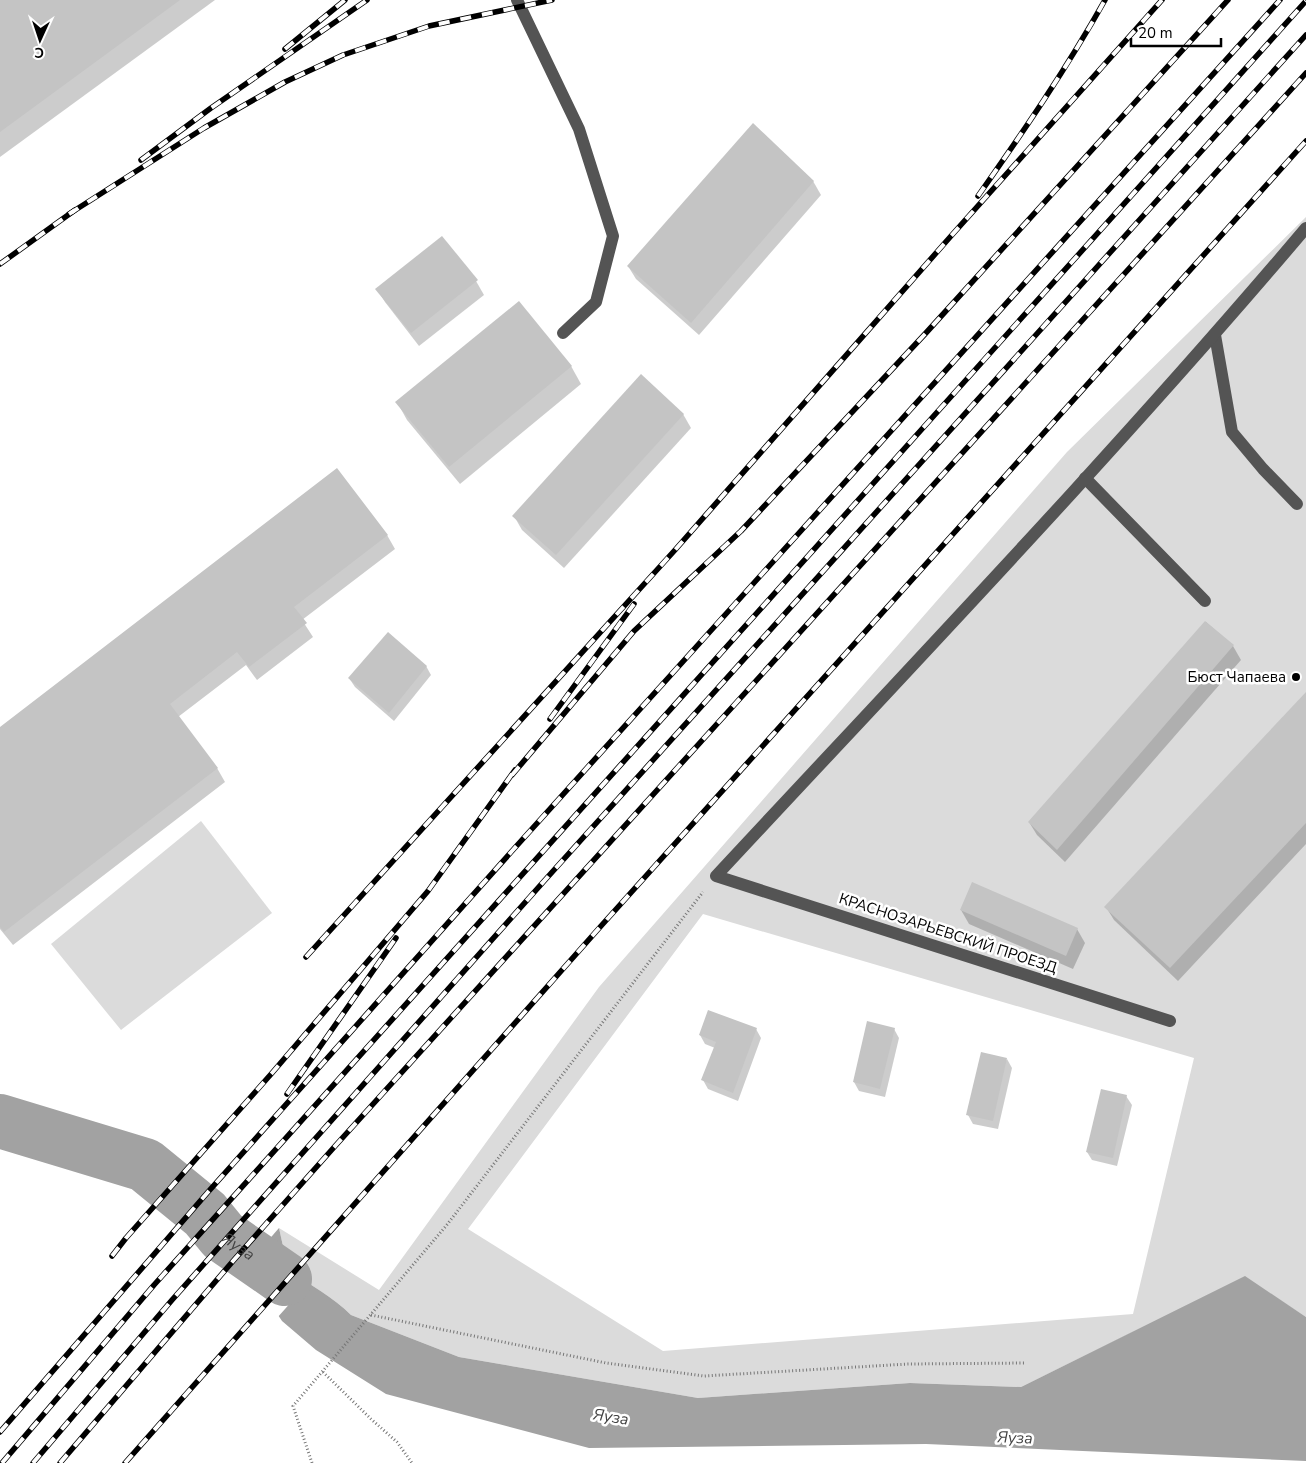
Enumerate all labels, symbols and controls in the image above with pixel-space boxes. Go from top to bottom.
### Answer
north arrow [15,15,65,65]
scale bar [1131,15,1221,47]
text: 20 m [1138,23,1173,43]
text: С [34,43,45,62]
place label: Бюст Чапаева [1187,667,1286,687]
marker: Бюст Чапаева [1290,671,1302,683]
street label: КРАСНОЗАРЬЕВСКИЙ ПРОЕЗД [836,888,1060,978]
water label: Яуза [217,1227,259,1266]
water label: Яуза [592,1403,630,1431]
water label: Яуза [997,1426,1033,1450]

